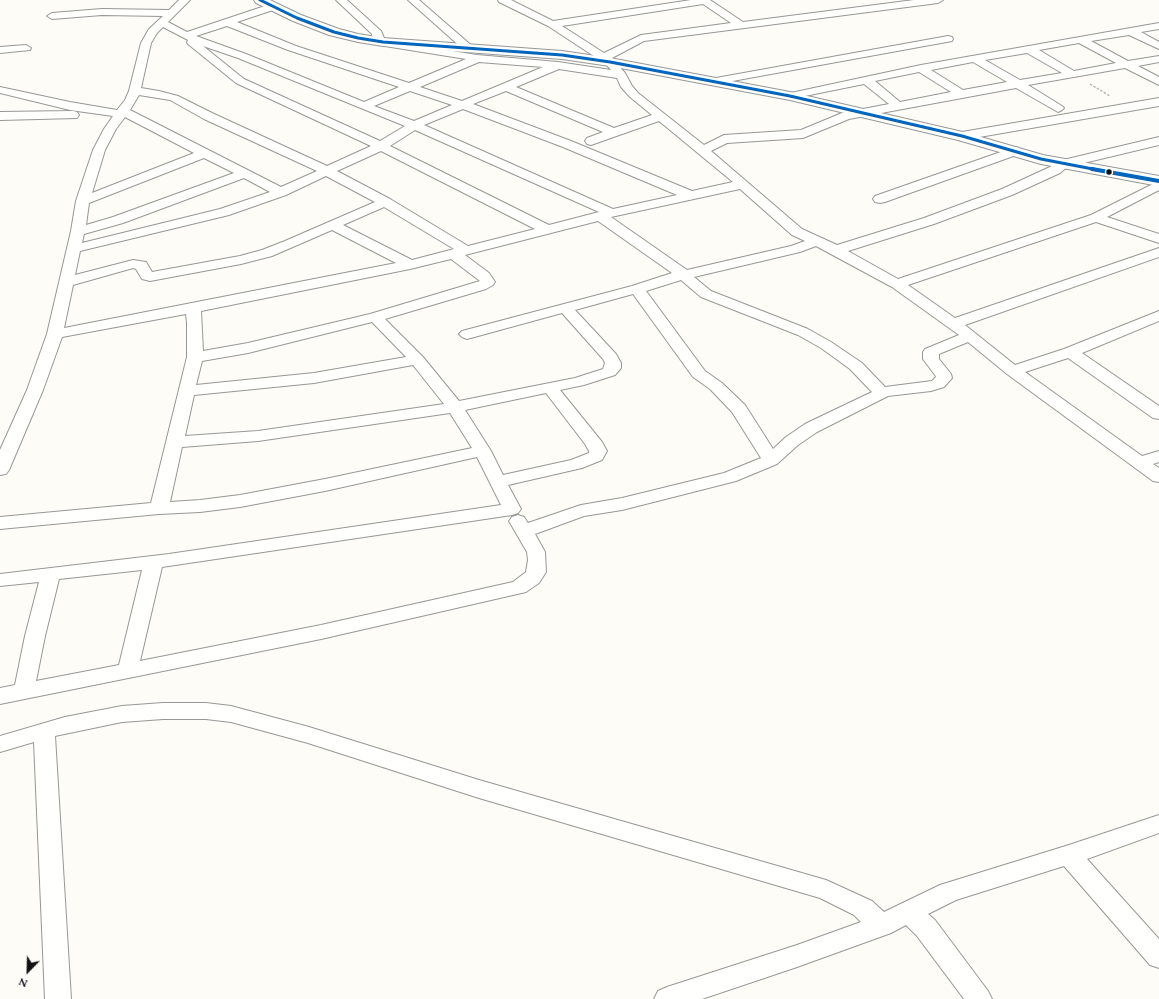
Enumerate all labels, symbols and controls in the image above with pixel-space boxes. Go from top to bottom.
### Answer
unlabelled marker [1104,167,1114,177]
north arrow [8,951,48,991]
text: N [16,973,31,992]

